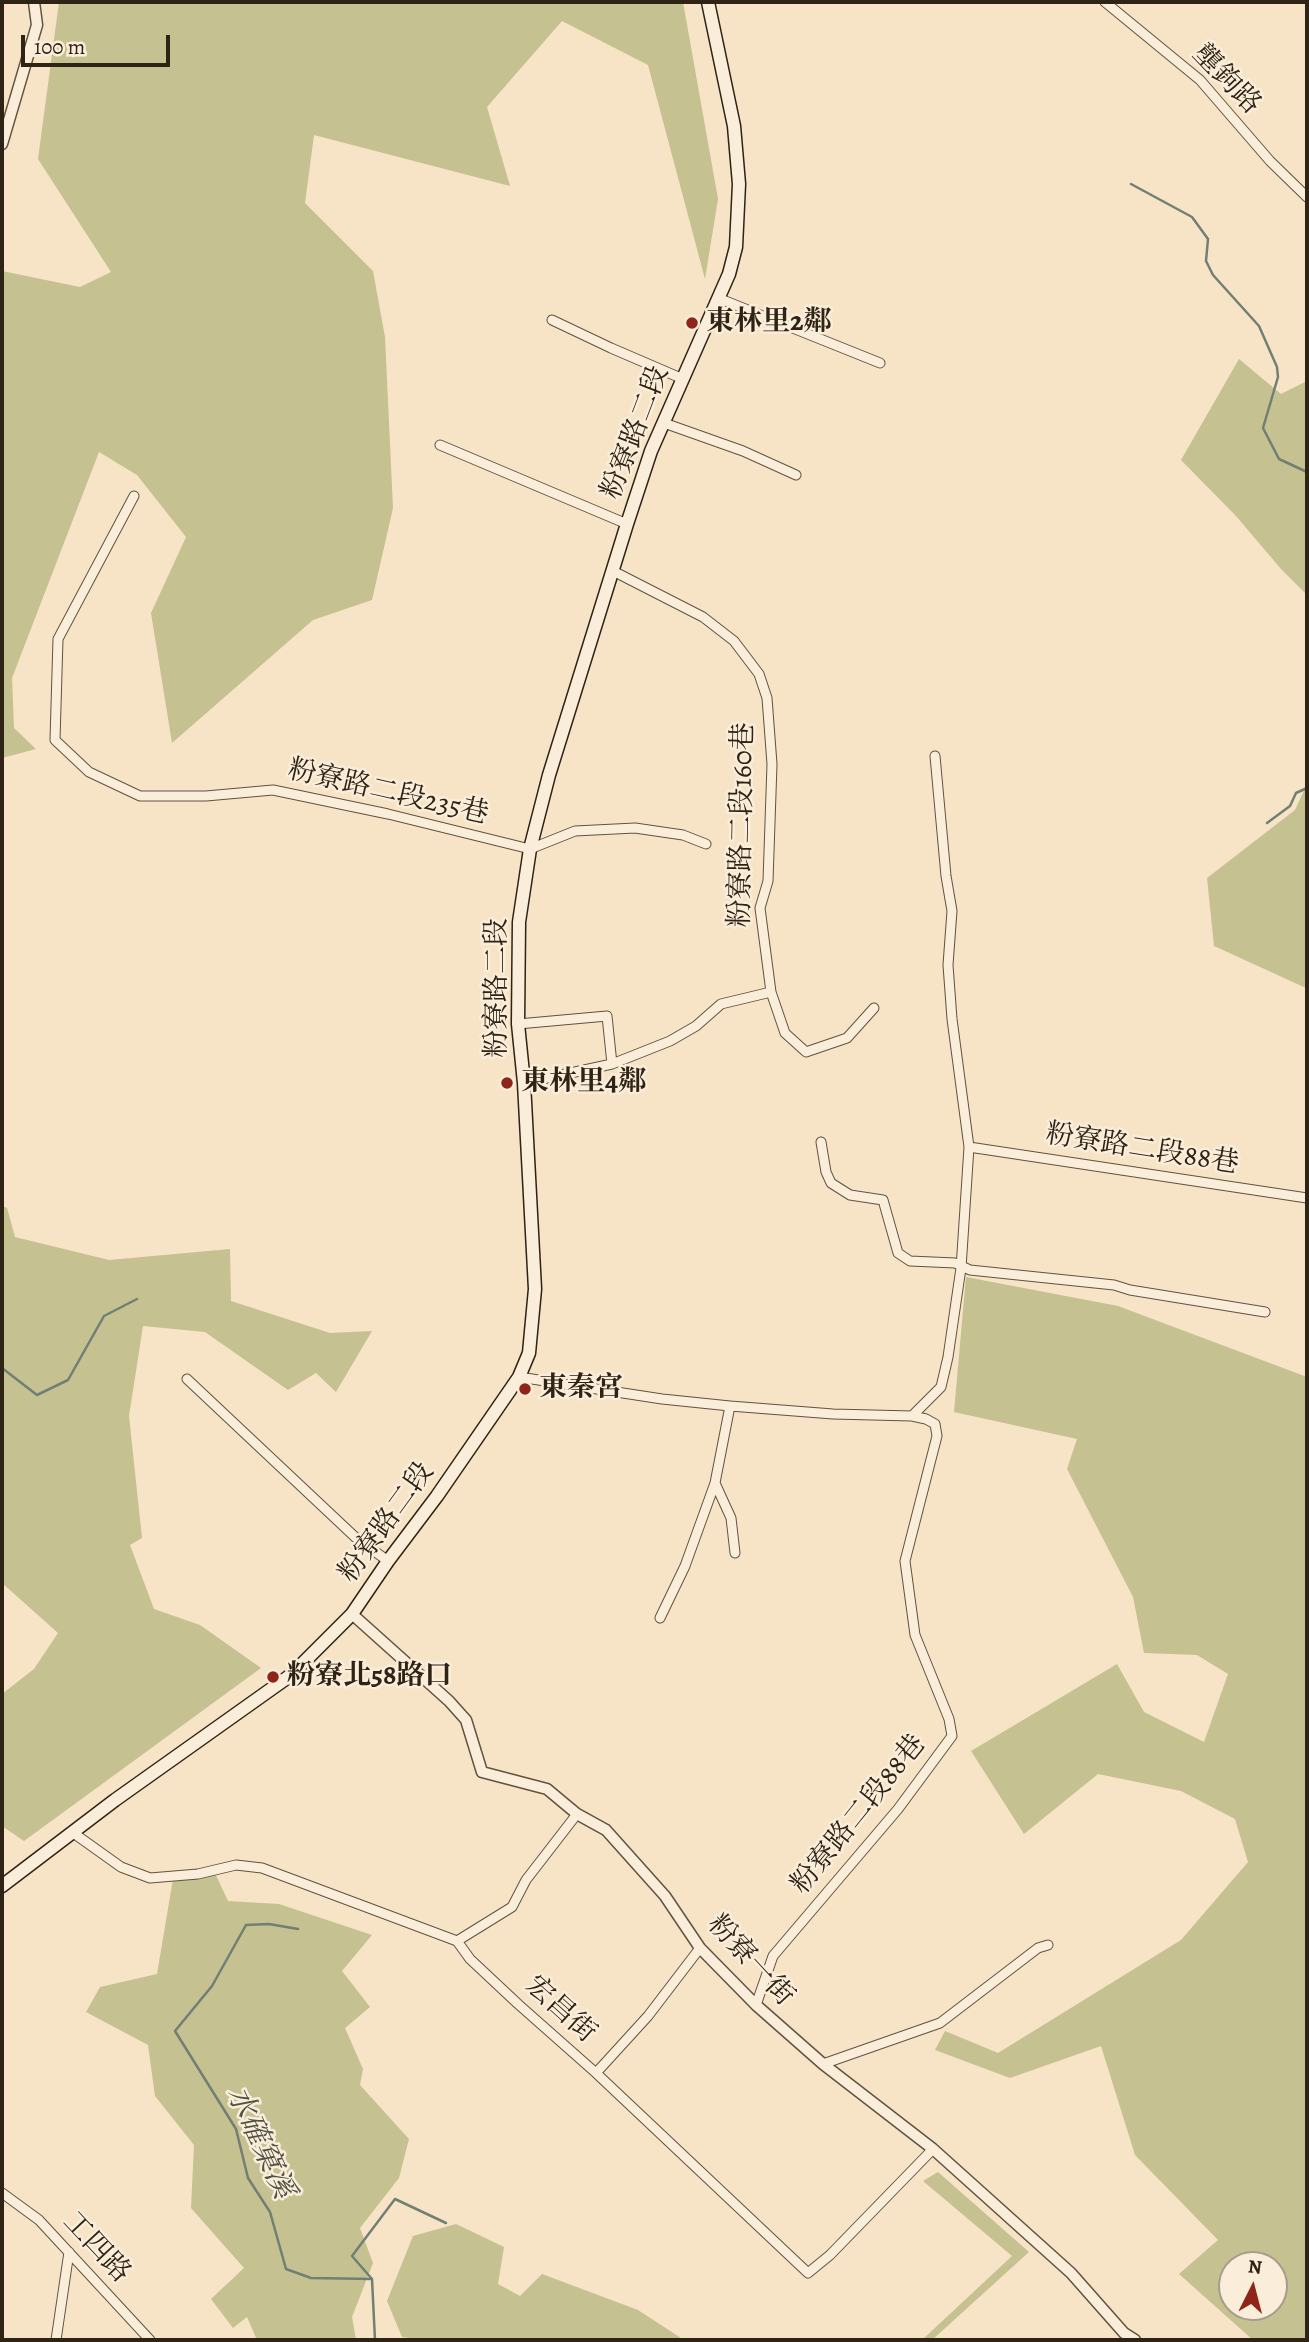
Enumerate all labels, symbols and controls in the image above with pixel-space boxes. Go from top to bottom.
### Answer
scale bar [24,21,173,65]
text: 100 m [34,33,85,61]
street label: 壟鉤路 [1185,38,1267,122]
place label: 東林里2鄰 [706,306,832,340]
marker: 東林里2鄰 [684,315,700,331]
street label: 粉寮路二段 [595,362,677,504]
street label: 粉寮路二段160巷 [724,722,762,928]
street label: 粉寮路二段235巷 [284,754,492,832]
street label: 粉寮路二段 [481,918,515,1058]
place label: 東林里4鄰 [521,1066,646,1100]
marker: 東林里4鄰 [499,1075,515,1091]
street label: 粉寮路二段88巷 [1043,1118,1241,1182]
place label: 東秦宮 [539,1372,623,1406]
marker: 東秦宮 [517,1381,533,1397]
street label: 粉寮路二段 [332,1456,442,1590]
place label: 粉寮北58路口 [287,1660,452,1694]
marker: 粉寮北58路口 [265,1669,281,1685]
street label: 粉寮路二段88巷 [785,1729,933,1901]
street label: 粉寮一街 [700,1909,800,2013]
street label: 宏昌街 [518,1969,602,2051]
water label: 水確窠溪 [217,2081,301,2205]
street label: 工四路 [55,2206,137,2290]
north arrow [1218,2251,1288,2321]
text: N [1247,2253,1263,2281]

